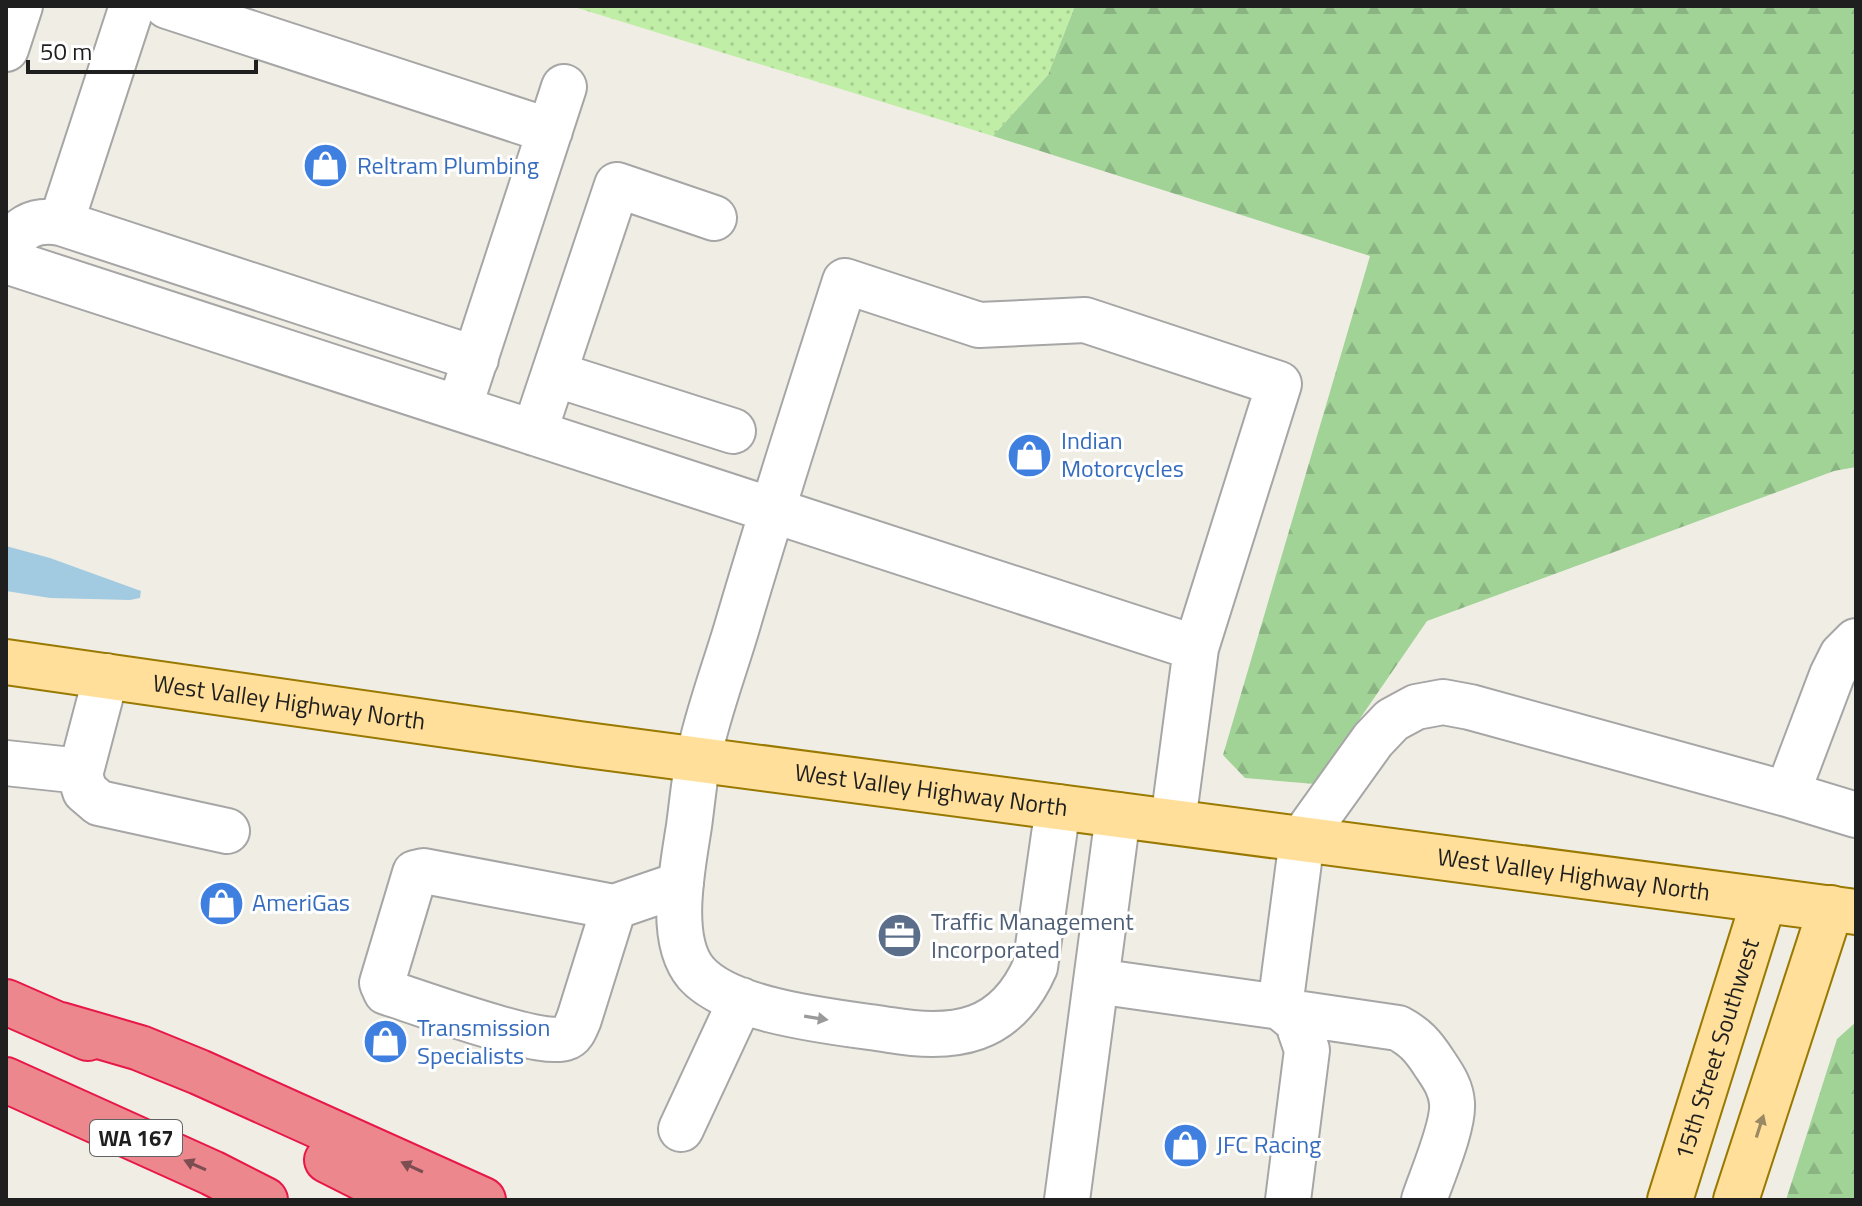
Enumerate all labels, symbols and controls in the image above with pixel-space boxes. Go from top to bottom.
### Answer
scale bar [28,24,256,74]
text: 50 m [40,33,92,69]
shop icon: Reltram Plumbing [302,142,350,190]
place label: Reltram Plumbing [357,147,539,183]
place label: Indian Motorcycles [1061,422,1184,486]
shop icon: Indian Motorcycles [1006,431,1054,479]
street label: West Valley Highway North [151,664,428,739]
street label: West Valley Highway North [793,754,1070,825]
street label: West Valley Highway North [1435,838,1712,910]
shop icon: AmeriGas [197,879,245,927]
place label: AmeriGas [252,884,350,920]
place label: Traffic Management Incorporated [931,903,1134,967]
office icon: Traffic Management Incorporated [876,912,924,960]
street label: 15th Street Southwest [1665,933,1768,1164]
place label: Transmission Specialists [417,1009,550,1073]
one-way arrow [804,1013,829,1025]
shop icon: Transmission Specialists [362,1018,410,1066]
one-way arrow [1755,1113,1767,1137]
road number: WA 167 [90,1120,182,1156]
shop icon: JFC Racing [1161,1121,1209,1169]
place label: JFC Racing [1216,1126,1321,1162]
one-way arrow [184,1159,207,1172]
one-way arrow [400,1161,424,1174]

